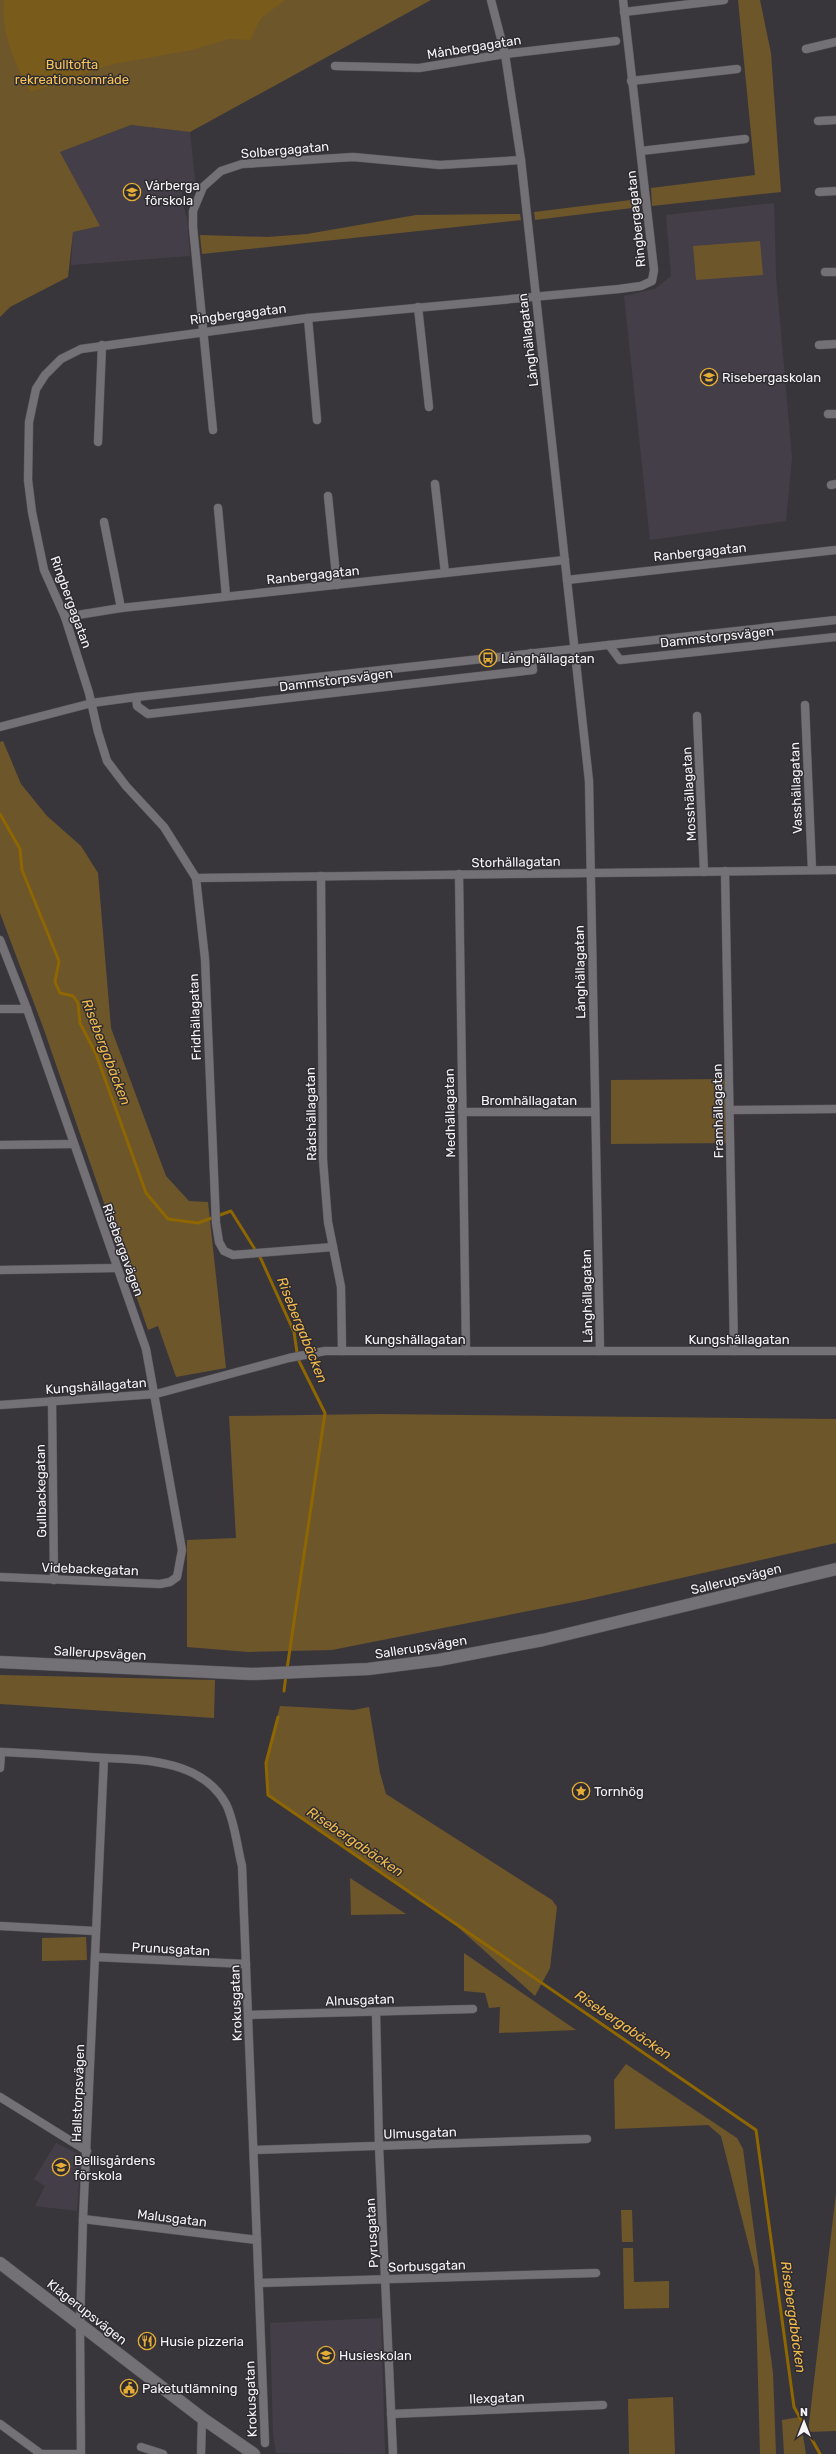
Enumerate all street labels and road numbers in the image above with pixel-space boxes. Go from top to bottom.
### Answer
street label: Månbergagatan [426,32,522,63]
street label: Solbergagatan [240,139,330,162]
street label: Ringbergagatan [623,170,650,268]
street label: Långhällagatan [515,292,542,387]
street label: Ringbergagatan [189,301,287,328]
street label: Ranbergagatan [653,540,747,565]
street label: Ringbergagatan [46,554,95,651]
street label: Ranbergagatan [266,563,360,588]
street label: Dammstorpsvägen [659,624,775,651]
street label: Dammstorpsvägen [278,666,394,695]
street label: Vasshällagatan [787,742,806,834]
street label: Mosshällagatan [679,746,700,842]
street label: Storhällagatan [471,854,561,871]
street label: Långhällagatan [572,925,589,1019]
street label: Fridhällagatan [186,973,205,1061]
street label: Framhällagatan [710,1064,727,1158]
street label: Rådshällagatan [303,1067,320,1161]
street label: Medhällagatan [442,1068,459,1158]
street label: Bromhällagatan [481,1093,577,1109]
street label: Risebergavägen [98,1202,147,1299]
street label: Långhällagatan [579,1249,596,1343]
street label: Kungshällagatan [364,1332,466,1348]
street label: Kungshällagatan [688,1332,790,1348]
street label: Kungshällagatan [45,1375,147,1398]
street label: Gullbackegatan [33,1444,50,1538]
street label: Videbackegatan [41,1560,139,1579]
street label: Sallerupsvägen [689,1560,783,1598]
street label: Sallerupsvägen [374,1632,468,1663]
street label: Sallerupsvägen [53,1643,147,1664]
street label: Prunusgatan [131,1939,211,1960]
street label: Krokusgatan [227,1965,246,2041]
street label: Alnusgatan [325,1991,395,2010]
street label: Hallstorpsvägen [69,2044,88,2142]
street label: Ulmusgatan [383,2124,457,2143]
street label: Pyrusgatan [363,2198,382,2268]
street label: Malusgatan [136,2206,208,2231]
street label: Sorbusgatan [388,2257,466,2276]
street label: Klågerupsvägen [43,2276,130,2349]
street label: Krokusgatan [242,2361,261,2437]
street label: Ilexgatan [469,2390,525,2407]

